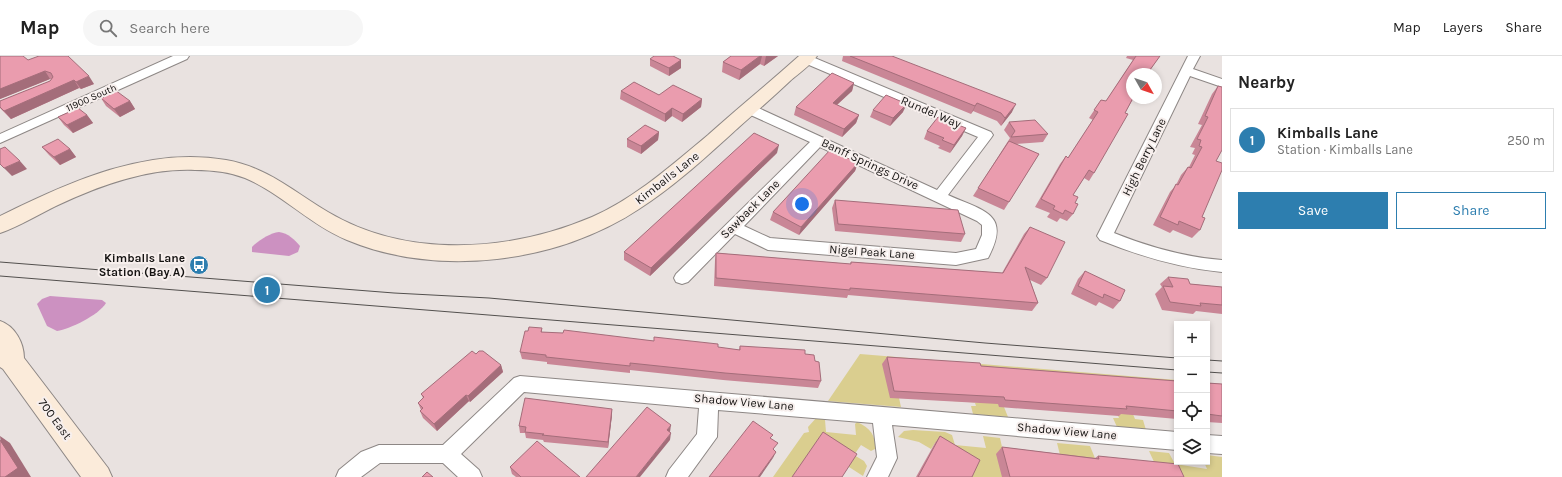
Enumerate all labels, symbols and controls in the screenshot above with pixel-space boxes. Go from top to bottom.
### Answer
search box [83,10,363,46]
text: Map [20,17,59,39]
icon: search [97,17,119,39]
text: Search here [129,19,210,37]
text: Map [1393,19,1421,36]
text: Layers [1443,19,1483,36]
text: Share [1505,19,1542,36]
north arrow [1126,68,1162,104]
text: Nearby [1238,72,1295,92]
street label: 11900 South [64,81,119,114]
street label: Rundel Way [899,93,964,131]
street label: High Berry Lane [1119,116,1169,198]
text: Kimballs Lane [1277,124,1378,142]
text: 1 [1250,133,1254,148]
text: 250 m [1507,133,1545,148]
street label: Banff Springs Drive [819,135,921,193]
text: Station · Kimballs Lane [1277,142,1413,157]
street label: Kimballs Lane [632,149,702,207]
street label: Sawback Lane [718,177,782,241]
button: Save [1238,192,1388,229]
button: Share [1396,192,1546,229]
your location [792,194,812,214]
street label: Nigel Peak Lane [829,242,915,262]
place label: Kimballs Lane Station (Bay A) [99,251,185,279]
bus stop icon: Kimballs Lane Station (Bay A) [188,254,210,276]
pin: 1 [254,275,280,305]
map controls [1174,321,1210,465]
button: + [1174,321,1210,357]
button: − [1174,357,1210,393]
street label: Shadow View Lane [694,391,794,413]
button: locate [1174,393,1210,429]
street label: 700 East [36,396,75,442]
street label: Shadow View Lane [1017,420,1117,442]
button: layers [1174,429,1210,465]

